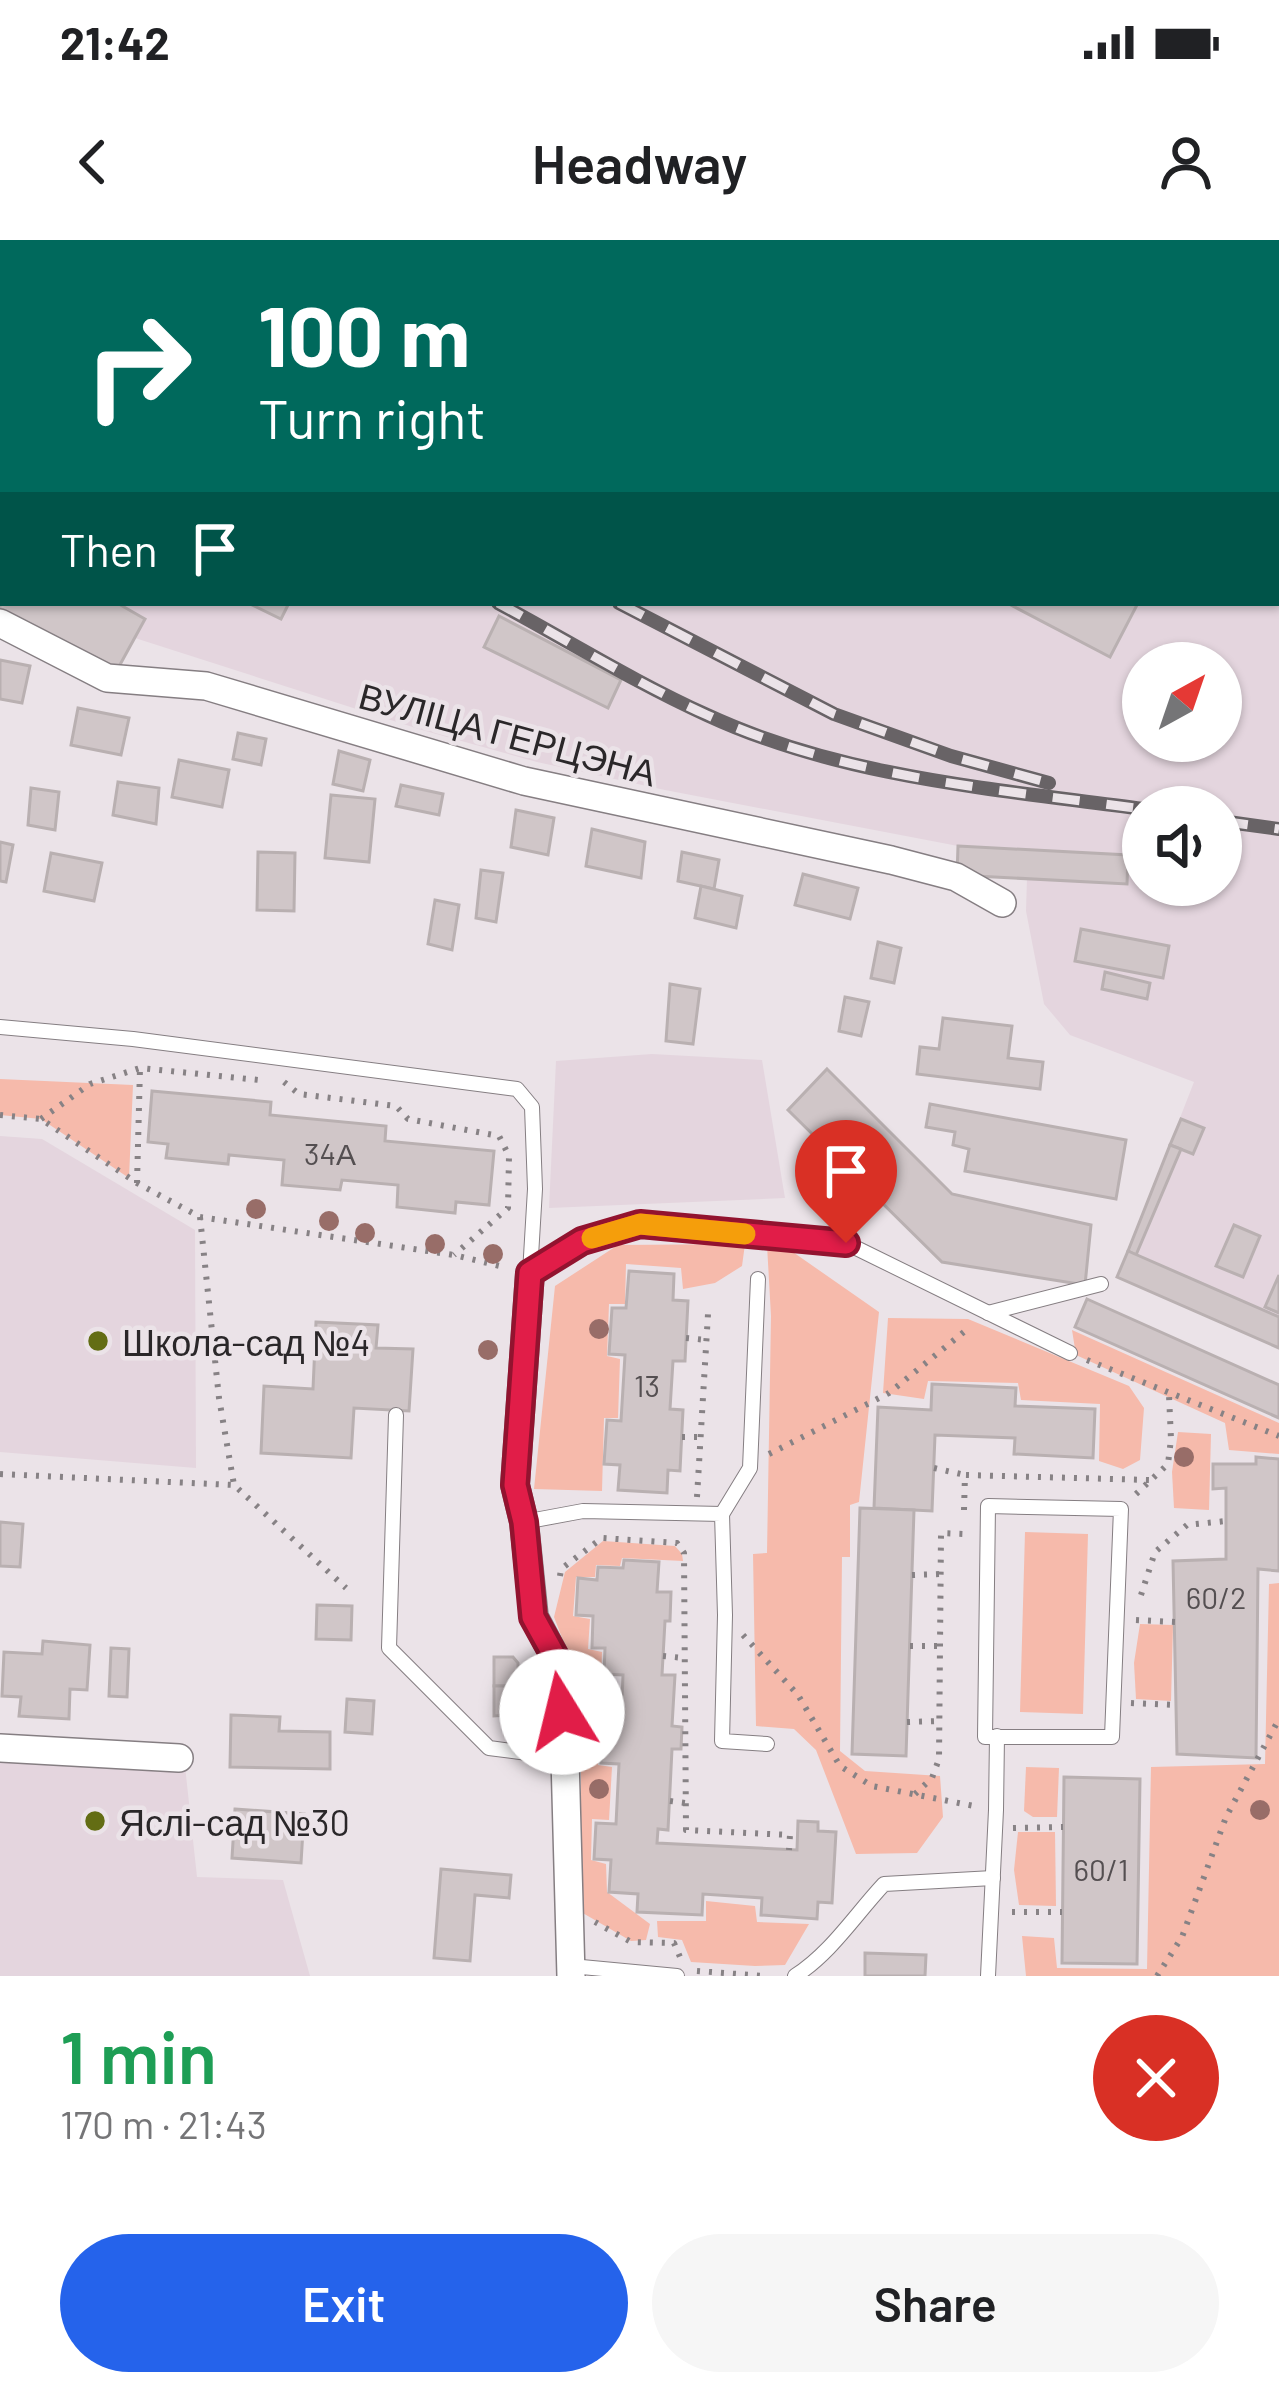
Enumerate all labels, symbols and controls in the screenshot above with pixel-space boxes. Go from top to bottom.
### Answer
text: 21:42 [60,15,170,69]
icon: back [60,129,126,195]
icon: person [1153,129,1219,195]
text: Headway [532,130,747,195]
text: 100 m [258,283,470,384]
icon: right [60,288,216,444]
text: Turn right [258,385,486,450]
icon: arrive [182,516,248,582]
text: Then [60,522,158,576]
north arrow [1122,642,1242,762]
map controls [1122,642,1242,906]
street label: ВУЛІЦА ГЕРЦЭНА [354,673,661,794]
button: sound [1122,786,1242,906]
pin [795,1120,897,1243]
house number: 34А [304,1135,356,1171]
icon: arrive [813,1138,879,1204]
place label: Школа-сад №4 [122,1320,370,1364]
marker: Школа-сад №4 [85,1328,111,1354]
house number: 13 [634,1367,660,1403]
house number: 60/2 [1186,1579,1246,1615]
position arrow [499,1649,625,1775]
place label: Яслі-сад №30 [119,1800,350,1844]
marker: Яслі-сад №30 [82,1808,108,1834]
house number: 60/1 [1074,1851,1128,1887]
text: 1 min [60,2012,217,2098]
button: close [1093,2015,1219,2141]
text: 170 m · 21:43 [60,2100,267,2147]
button: Exit [60,2234,628,2372]
button: Share [652,2234,1219,2372]

